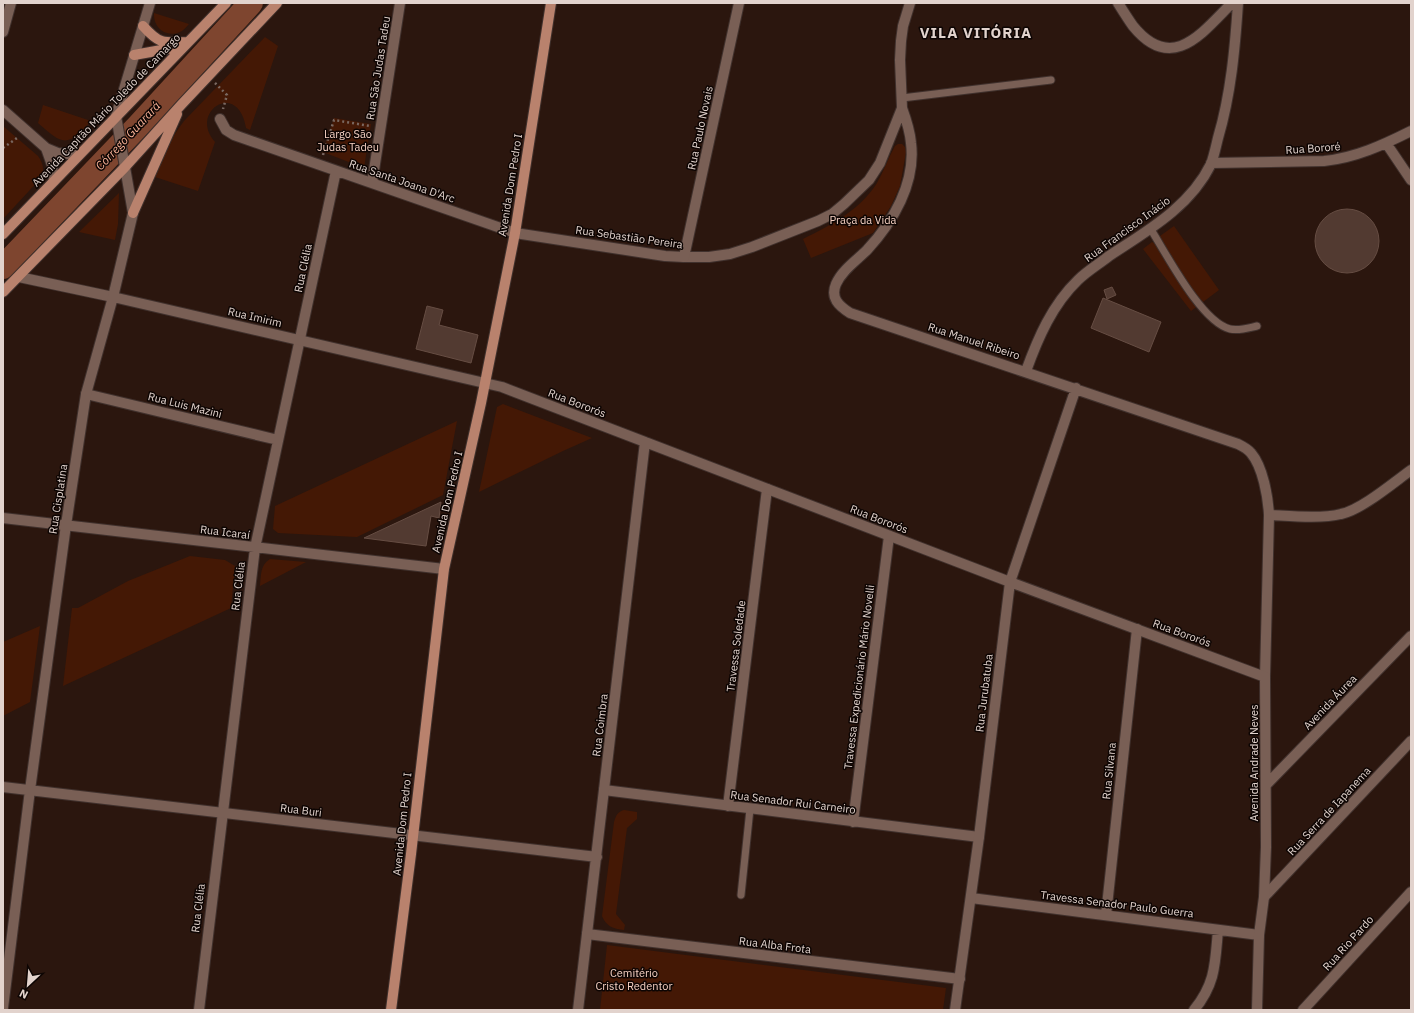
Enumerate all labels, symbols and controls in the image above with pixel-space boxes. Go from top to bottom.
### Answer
street label: Rua São Judas Tadeu [363,15,393,121]
district label: VILA VITÓRIA [920,23,1032,42]
street label: Avenida Capitão Mário Toledo de Camargo [29,31,183,189]
street label: Rua Paulo Novais [684,85,716,171]
water label: Córrego Guarará [92,98,163,173]
park label: Largo São Judas Tadeu [317,127,379,154]
street label: Avenida Dom Pedro I [495,133,525,237]
street label: Rua Bororé [1285,139,1341,157]
street label: Rua Santa Joana D'Arc [347,156,457,206]
street label: Rua Francisco Inácio [1081,193,1173,265]
park label: Praça da Vida [830,213,897,227]
street label: Rua Sebastião Pereira [575,223,684,251]
street label: Rua Clélia [291,242,315,294]
street label: Rua Imirim [227,304,283,330]
street label: Rua Manuel Ribeiro [926,320,1022,362]
street label: Rua Bororós [546,386,608,420]
street label: Rua Luis Mazini [147,389,223,421]
street label: Avenida Dom Pedro I [429,450,465,554]
street label: Rua Cisplatina [46,463,70,535]
street label: Rua Bororós [848,502,910,536]
street label: Rua Icaraí [199,522,251,542]
street label: Rua Clélia [228,561,248,611]
street label: Travessa Expedicionário Mário Novelli [841,584,877,770]
street label: Travessa Soledade [723,599,749,693]
street label: Rua Bororós [1151,616,1213,650]
street label: Rua Jurubatuba [972,653,996,733]
street label: Avenida Áurea [1300,671,1360,732]
street label: Rua Coimbra [589,693,611,757]
street label: Avenida Andrade Neves [1247,704,1261,822]
street label: Rua Silvana [1099,742,1119,800]
street label: Rua Serra de Iapanema [1284,764,1374,858]
street label: Avenida Dom Pedro I [390,772,414,876]
street label: Rua Senador Rui Carneiro [730,787,856,817]
street label: Rua Buri [279,800,323,820]
street label: Rua Clélia [188,883,208,933]
street label: Travessa Senador Paulo Guerra [1040,888,1194,920]
street label: Rua Rio Pardo [1320,913,1376,973]
street label: Rua Alba Frota [738,934,812,956]
north arrow [8,965,48,1005]
park label: Cemitério Cristo Redentor [595,966,673,993]
text: N [17,986,30,1002]

